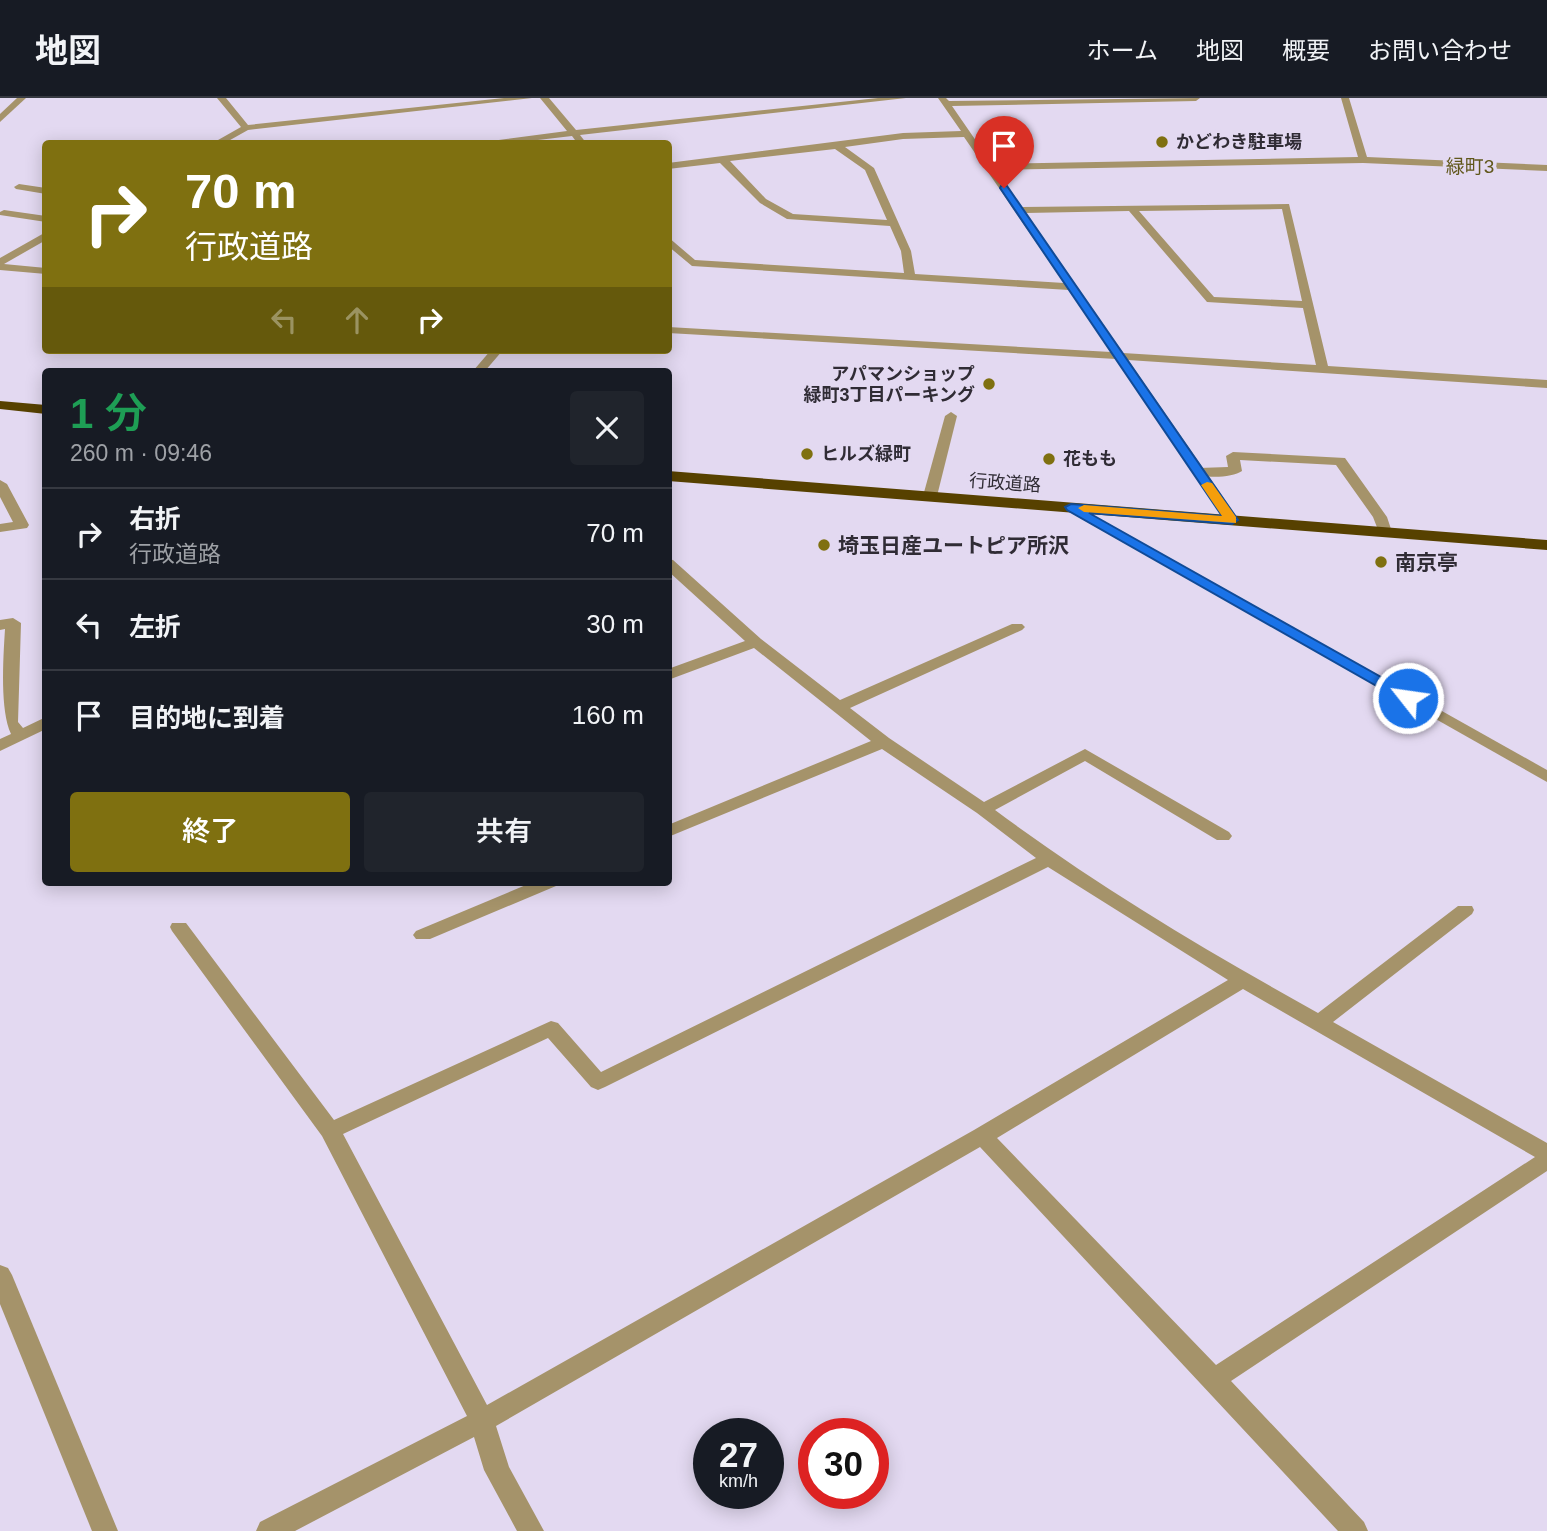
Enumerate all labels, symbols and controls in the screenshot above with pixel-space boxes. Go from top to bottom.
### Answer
text: 地図 [35,32,101,69]
text: ホーム [1087,37,1158,64]
text: 地図 [1196,37,1244,64]
text: 概要 [1282,37,1330,64]
text: お問い合わせ [1368,37,1512,64]
pin [974,116,1034,188]
icon: arrive [985,127,1023,165]
place label: かどわき駐車場 [1176,132,1302,152]
marker: かどわき駐車場 [1154,134,1170,150]
district label: 緑町3 [1446,156,1494,177]
text: 70 m [185,164,297,218]
icon: right [70,168,161,259]
text: 行政道路 [185,229,313,265]
icon: left [265,301,303,339]
icon: ahead [338,301,376,339]
icon: right [411,301,449,339]
place label: アパマンショップ 緑町3丁目パーキング [804,364,975,405]
marker: アパマンショップ 緑町3丁目パーキング [981,376,997,392]
text: 1 分 [70,390,147,437]
button: close [570,391,644,465]
text: 260 m · 09:46 [70,440,212,466]
place label: ヒルズ緑町 [821,444,911,464]
marker: ヒルズ緑町 [799,446,815,462]
place label: 花もも [1063,449,1117,469]
marker: 花もも [1041,451,1057,467]
street label: 行政道路 [968,471,1042,495]
text: 右折 [129,504,181,534]
icon: right [70,515,108,553]
text: 70 m [586,518,644,548]
place label: 埼玉日産ユートピア所沢 [838,534,1069,557]
marker: 埼玉日産ユートピア所沢 [816,537,832,553]
text: 行政道路 [129,541,221,567]
place label: 南京亭 [1395,551,1458,574]
marker: 南京亭 [1373,554,1389,570]
icon: left [70,606,108,644]
text: 30 m [586,609,644,639]
text: 左折 [129,612,181,642]
position arrow [1371,661,1445,735]
icon: arrive [70,697,108,735]
text: 160 m [572,700,644,730]
text: 目的地に到着 [129,703,285,733]
button: 終了 [70,792,350,872]
button: 共有 [364,792,644,872]
speed limit sign: 30 [798,1418,889,1509]
text: 27 [719,1435,758,1474]
text: km/h [719,1471,758,1491]

